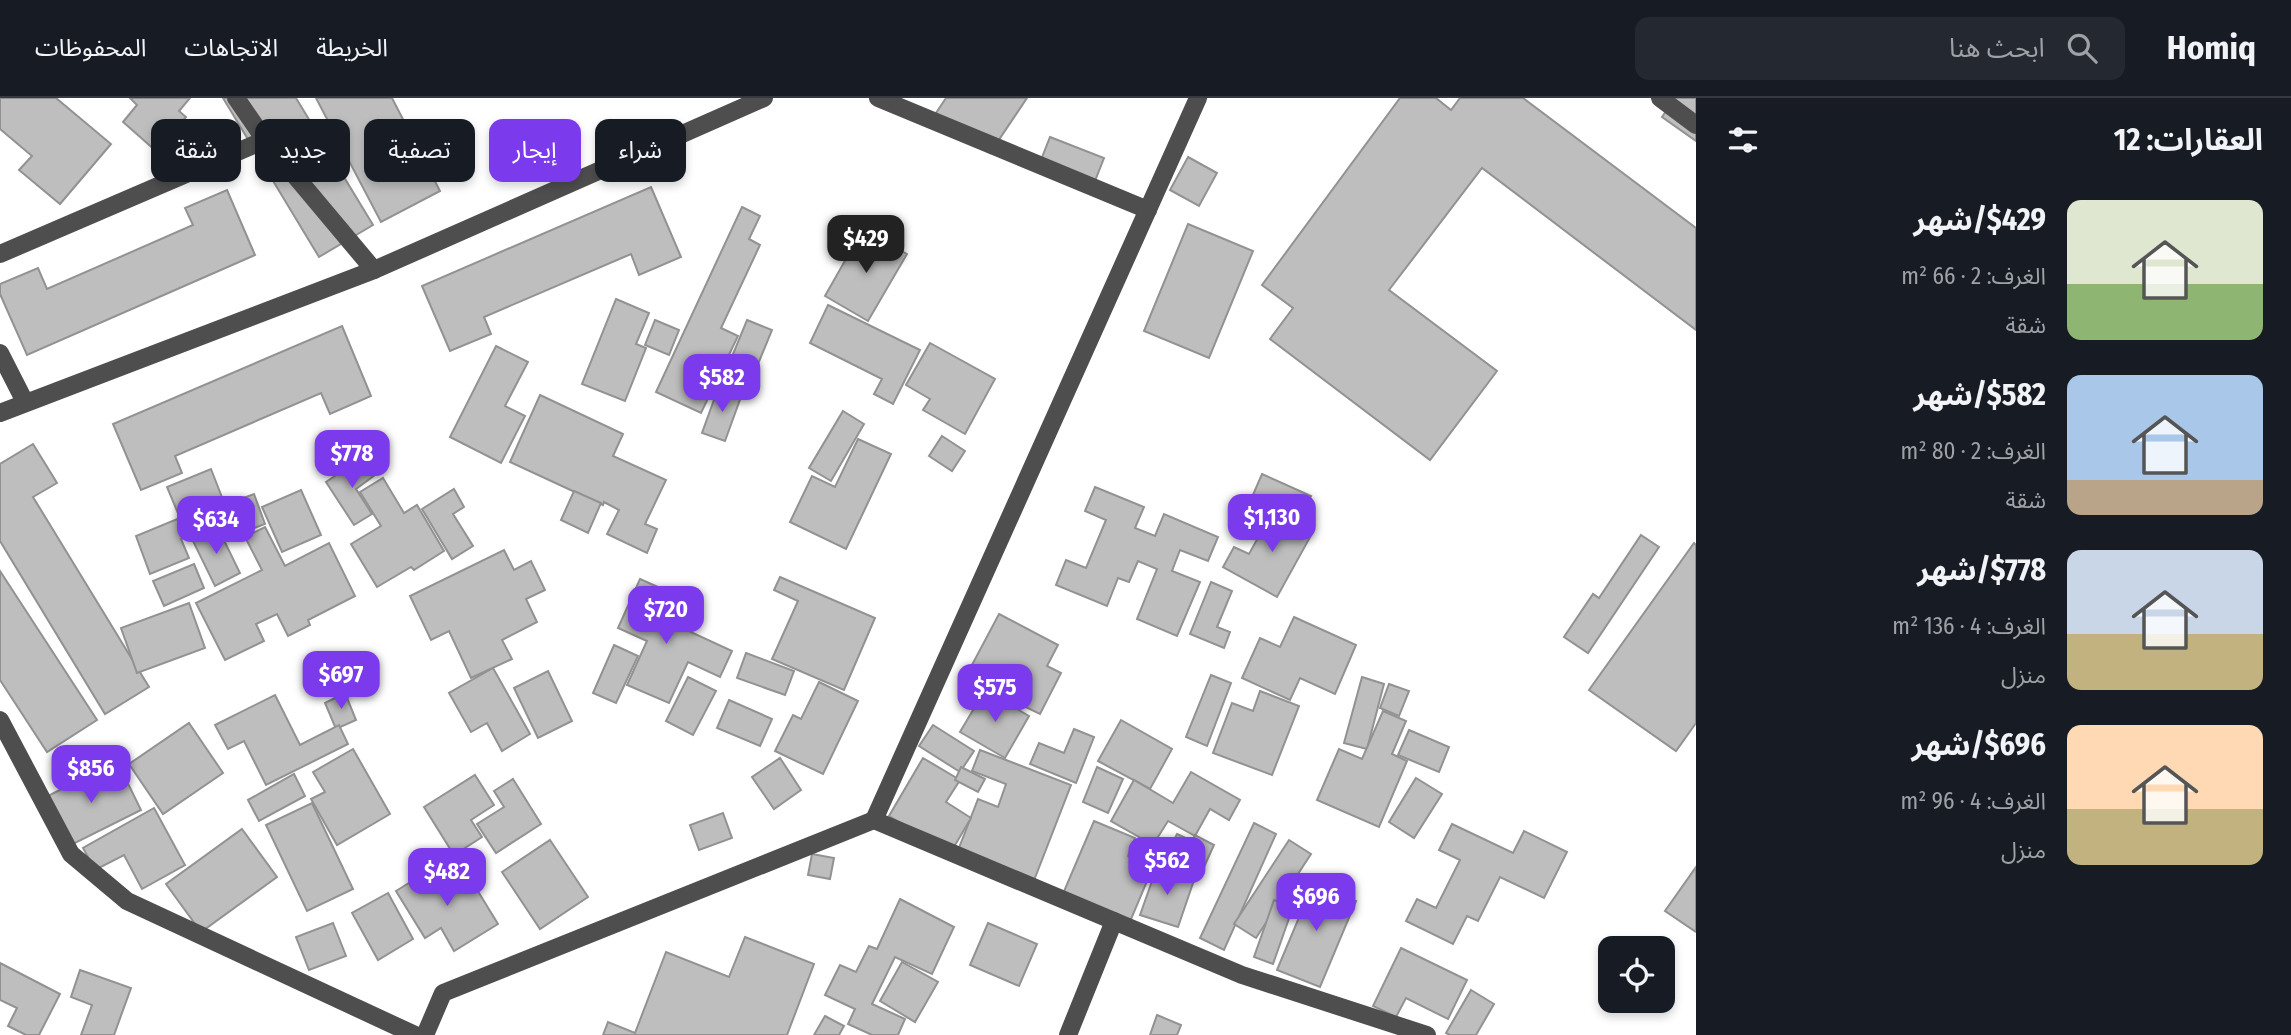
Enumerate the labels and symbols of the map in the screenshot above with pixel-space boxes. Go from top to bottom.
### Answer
pin: $429 [825,216,907,275]
pin: $582 [681,354,763,414]
pin: $778 [311,430,393,490]
pin: $1,130 [1215,494,1329,554]
pin: $634 [175,496,257,556]
pin: $720 [625,587,707,646]
pin: $697 [300,652,382,711]
pin: $575 [954,664,1036,724]
pin: $856 [50,746,132,805]
pin: $562 [1126,838,1208,897]
pin: $482 [406,848,488,908]
pin: $696 [1275,874,1357,933]

